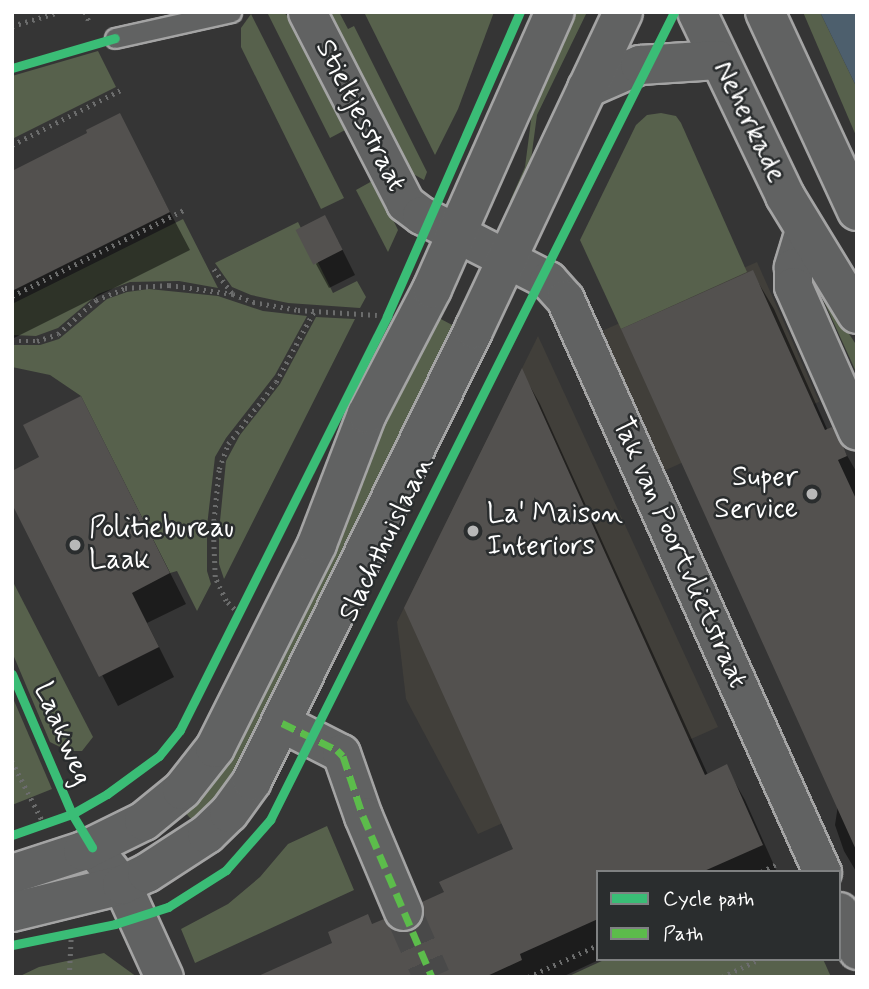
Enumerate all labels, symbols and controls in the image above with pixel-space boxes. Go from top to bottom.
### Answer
street label: Stieltjesstraat [307,34,413,198]
street label: Neherkade [705,56,793,188]
street label: Tak van Poortvlietstraat [605,414,753,692]
street label: Slachthuislaan [332,451,442,627]
place label: Super Service [714,461,798,527]
marker: Super Service [804,486,820,502]
place label: La' Maison Interiors [487,498,623,564]
place label: Politiebureau Laak [89,512,234,578]
marker: La' Maison Interiors [465,523,481,539]
marker: Politiebureau Laak [67,537,83,553]
street label: Laakweg [25,677,99,791]
legend [596,870,841,961]
text: Cycle path [663,885,754,913]
text: Path [663,920,703,948]

